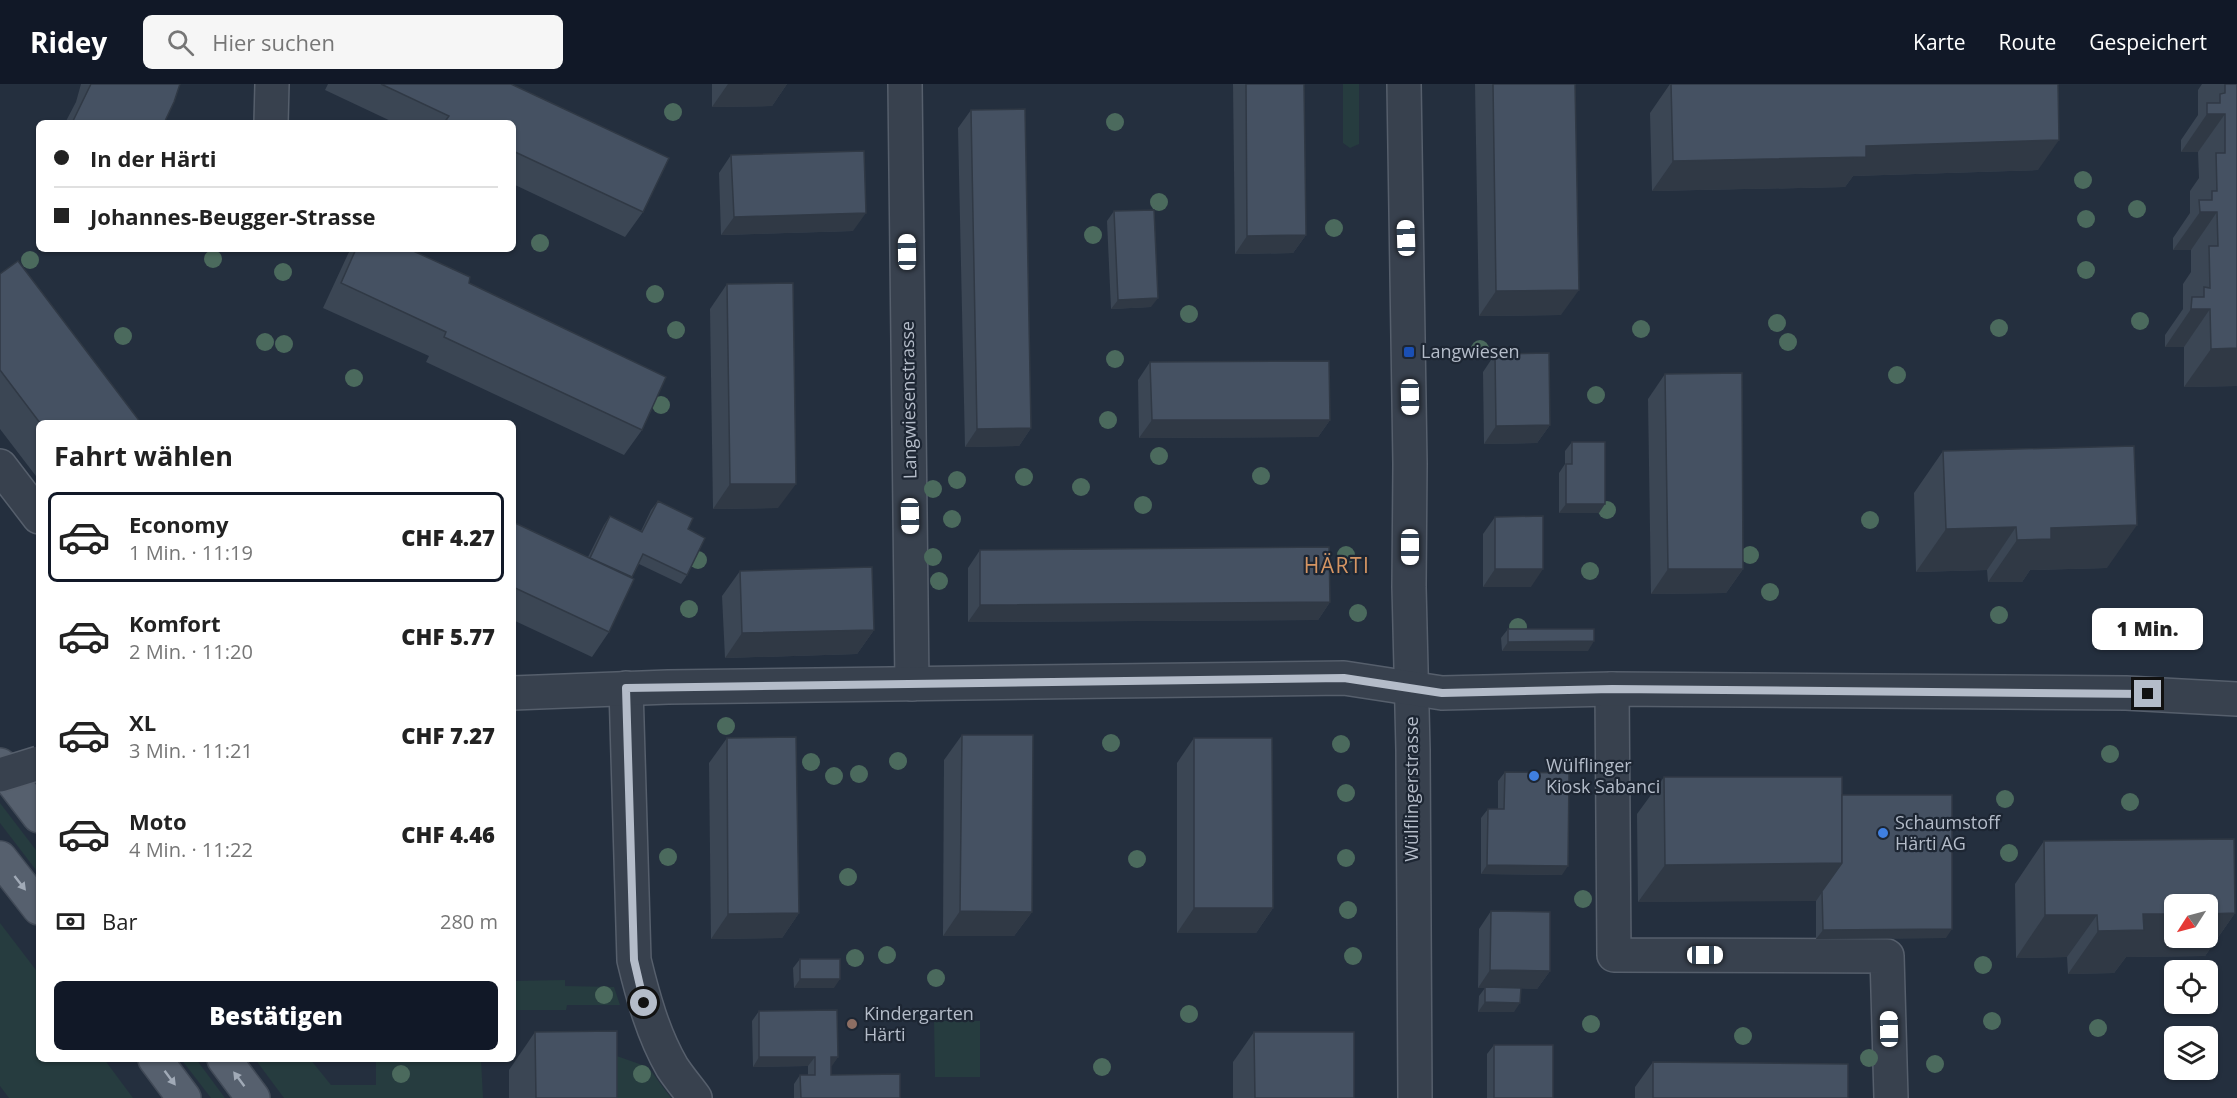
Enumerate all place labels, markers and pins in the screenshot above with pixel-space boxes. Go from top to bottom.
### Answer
place label: Langwiesen [1421,339,1520,363]
marker: Langwiesen [1402,345,1416,359]
place label: Wülflinger Kiosk Sabanci [1546,753,1660,798]
marker: Wülflinger Kiosk Sabanci [1527,769,1541,783]
place label: Schaumstoff Härti AG [1895,810,2001,855]
marker: Schaumstoff Härti AG [1876,826,1890,840]
place label: Kindergarten Härti [864,1001,974,1046]
marker: Kindergarten Härti [845,1017,859,1031]

